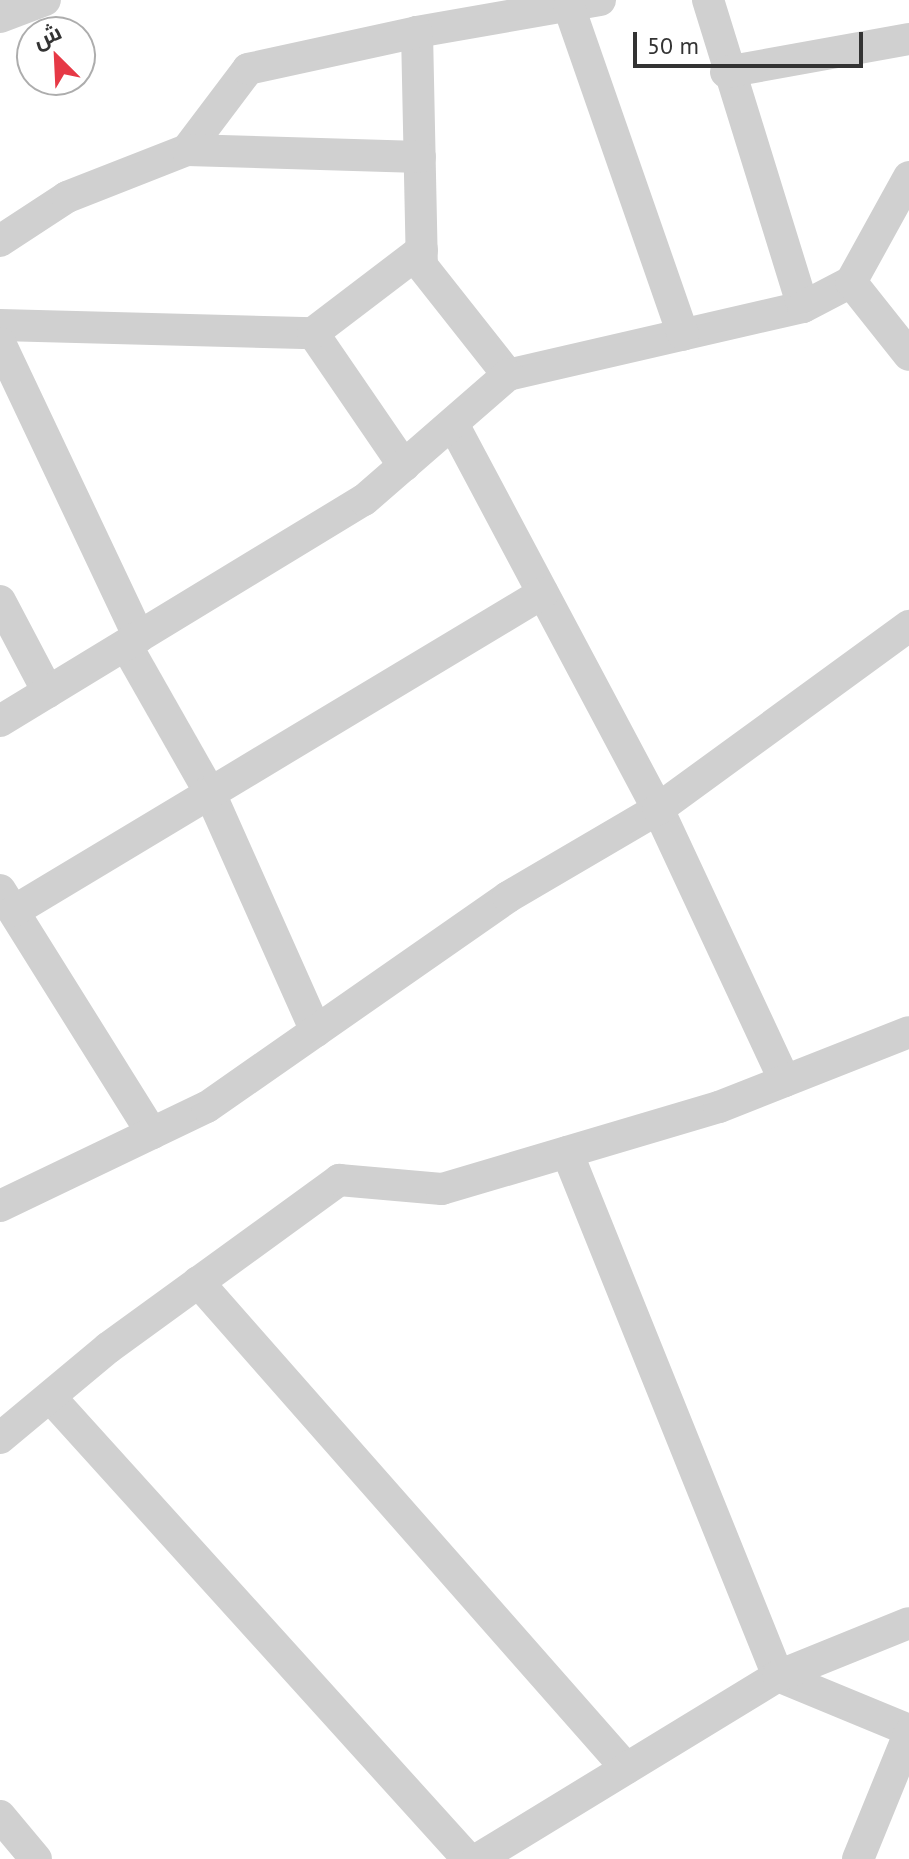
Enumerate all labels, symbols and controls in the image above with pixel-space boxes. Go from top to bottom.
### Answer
north arrow [16,16,96,96]
scale bar [637,16,867,66]
text: ش [28,17,66,54]
text: 50 m [647,30,699,61]

